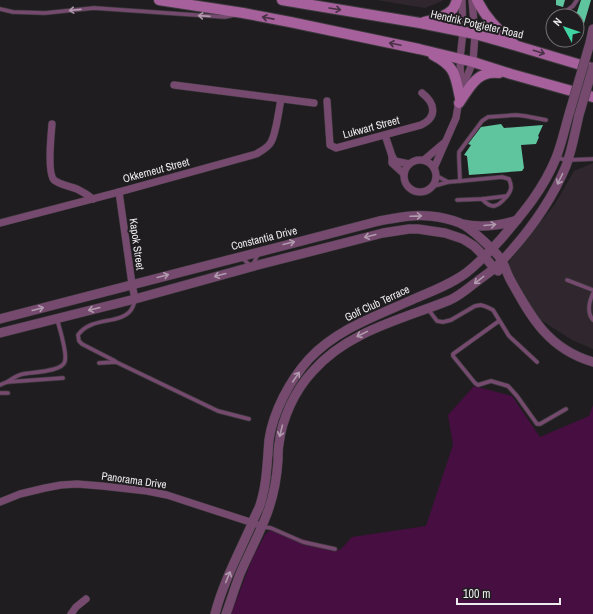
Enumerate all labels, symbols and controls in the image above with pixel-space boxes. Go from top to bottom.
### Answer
one-way arrow [328,5,341,13]
one-way arrow [69,6,82,13]
street label: Hendrik Potgieter Road [429,7,525,41]
north arrow [545,8,585,48]
one-way arrow [198,12,211,19]
one-way arrow [262,13,275,21]
text: N [550,15,565,29]
one-way arrow [389,39,402,47]
one-way arrow [533,49,546,56]
street label: Lukwart Street [341,113,401,141]
street label: Okkerneut Street [121,154,191,186]
one-way arrow [556,173,563,185]
one-way arrow [409,212,422,220]
street label: Kapok Street [126,217,148,271]
one-way arrow [483,222,496,229]
street label: Constantia Drive [229,223,299,253]
one-way arrow [364,233,377,241]
one-way arrow [282,239,295,247]
one-way arrow [157,272,170,279]
one-way arrow [214,272,227,280]
one-way arrow [473,275,484,284]
street label: Golf Club Terrace [342,282,412,324]
one-way arrow [31,305,44,312]
one-way arrow [88,305,101,313]
one-way arrow [356,331,368,339]
one-way arrow [292,371,300,382]
one-way arrow [277,424,285,437]
street label: Panorama Drive [101,468,167,492]
one-way arrow [225,572,232,584]
scale bar [457,580,560,606]
text: 100 m [463,586,490,602]

